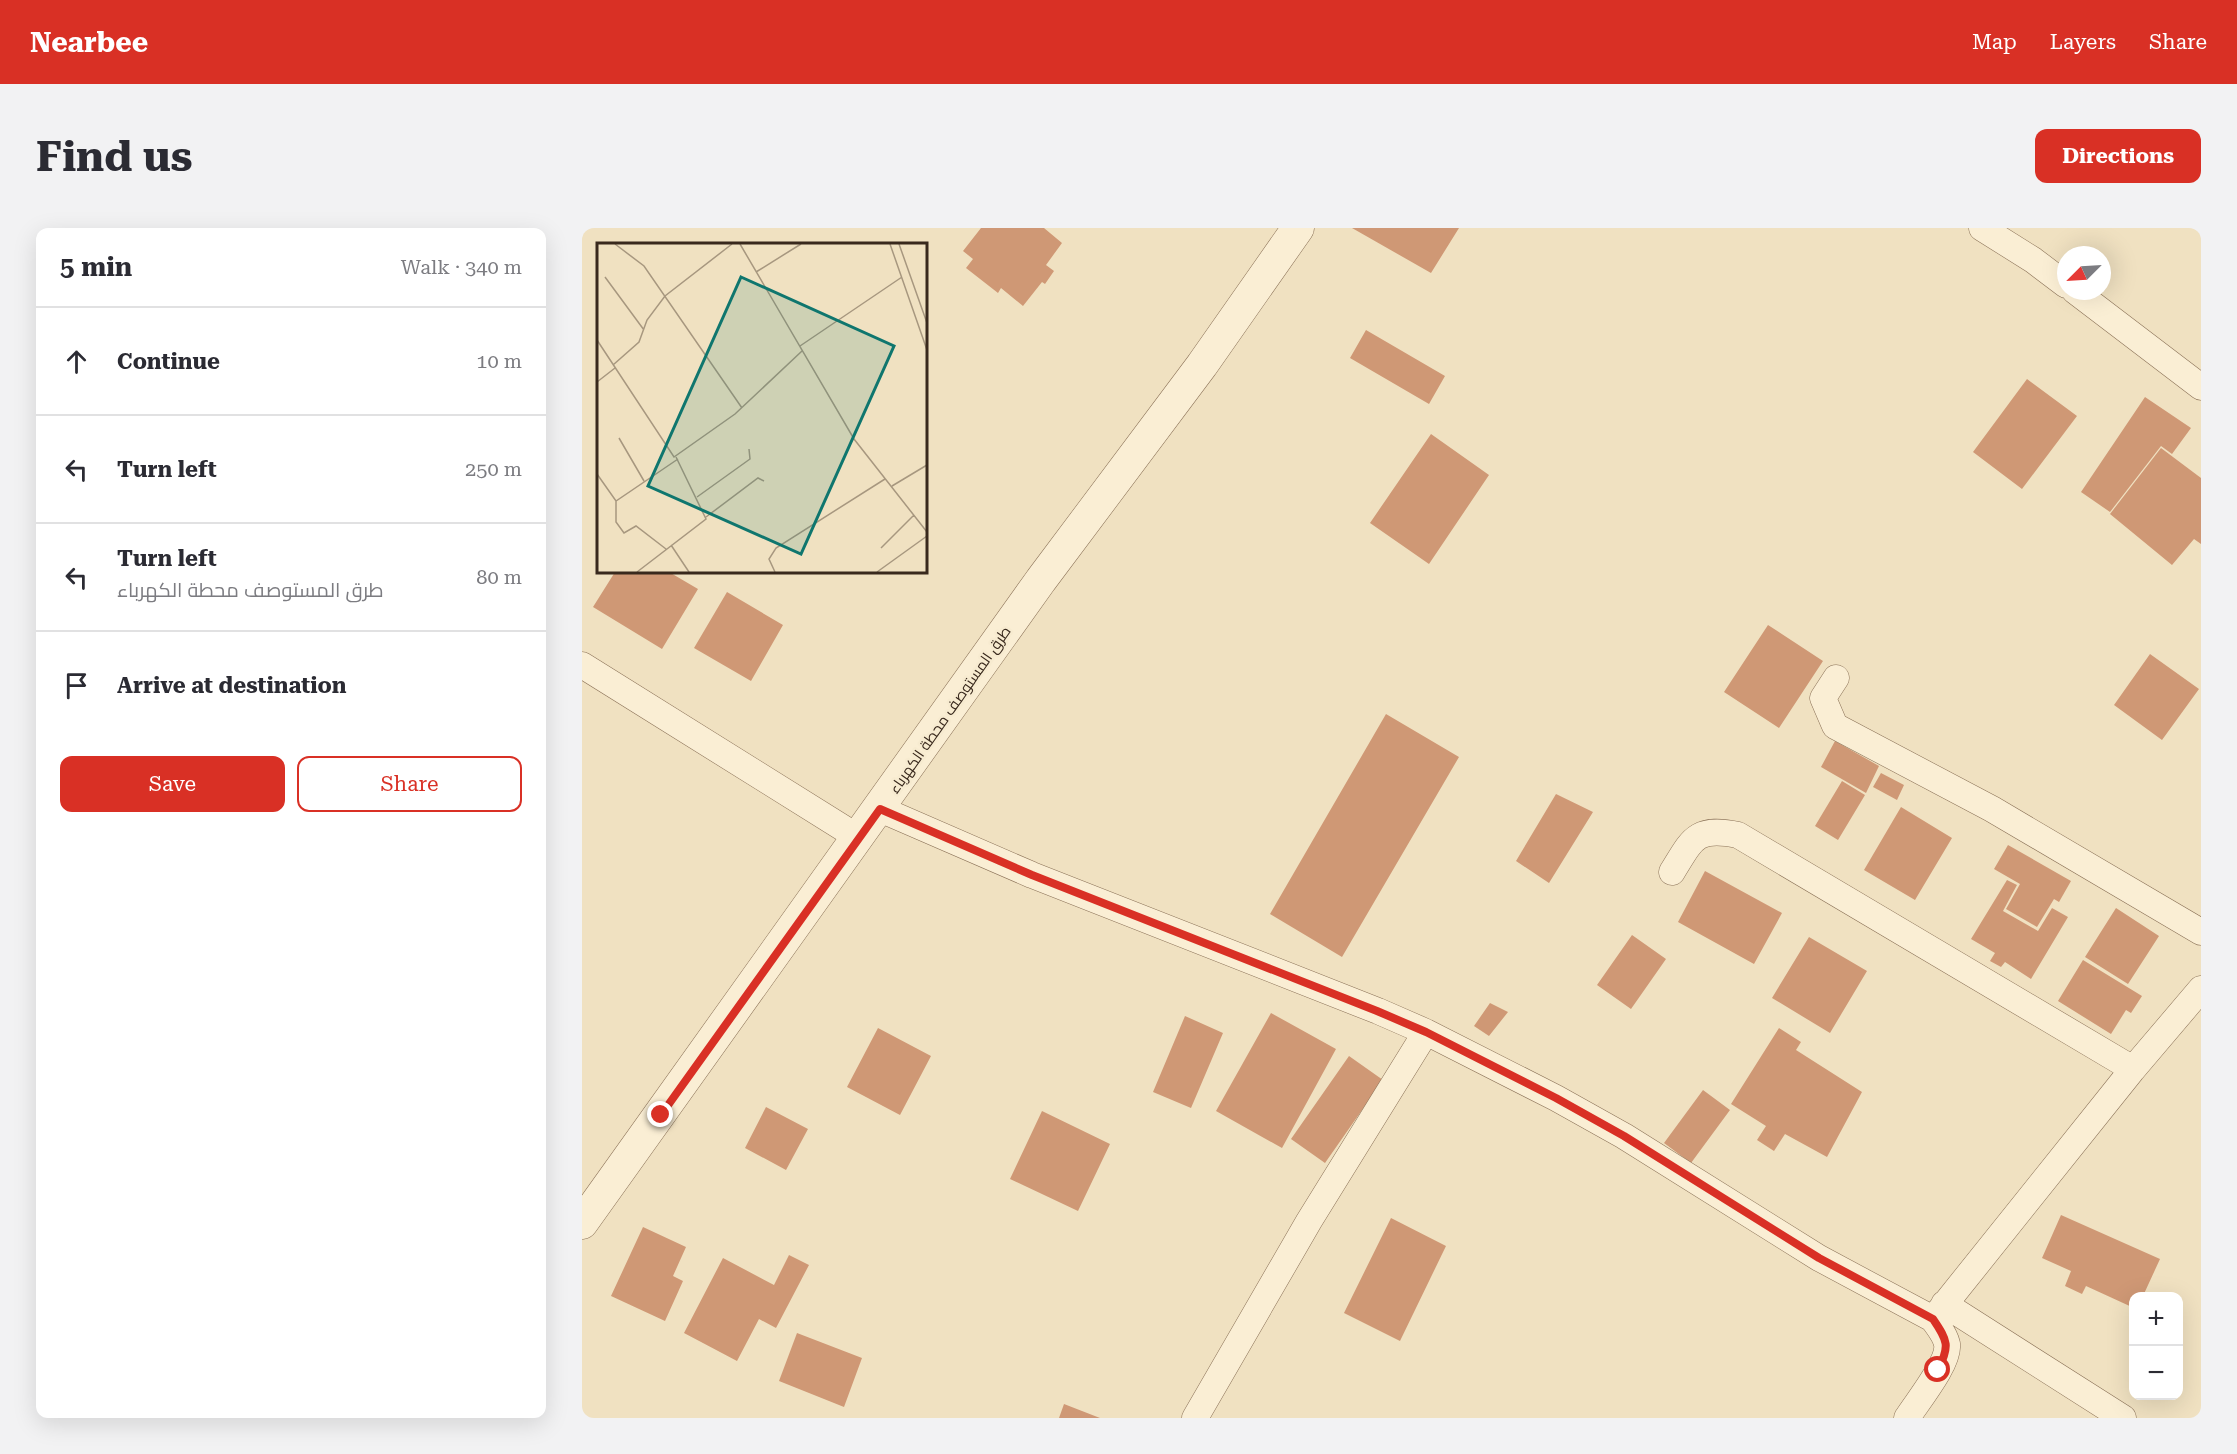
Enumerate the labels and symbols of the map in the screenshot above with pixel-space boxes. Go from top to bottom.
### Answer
inset map [597,243,927,573]
north arrow [2057,246,2111,300]
street label: طرق المستوصف محطة الكهرباء [885,623,1016,798]
route end [647,1101,673,1127]
route start [1924,1356,1950,1382]

